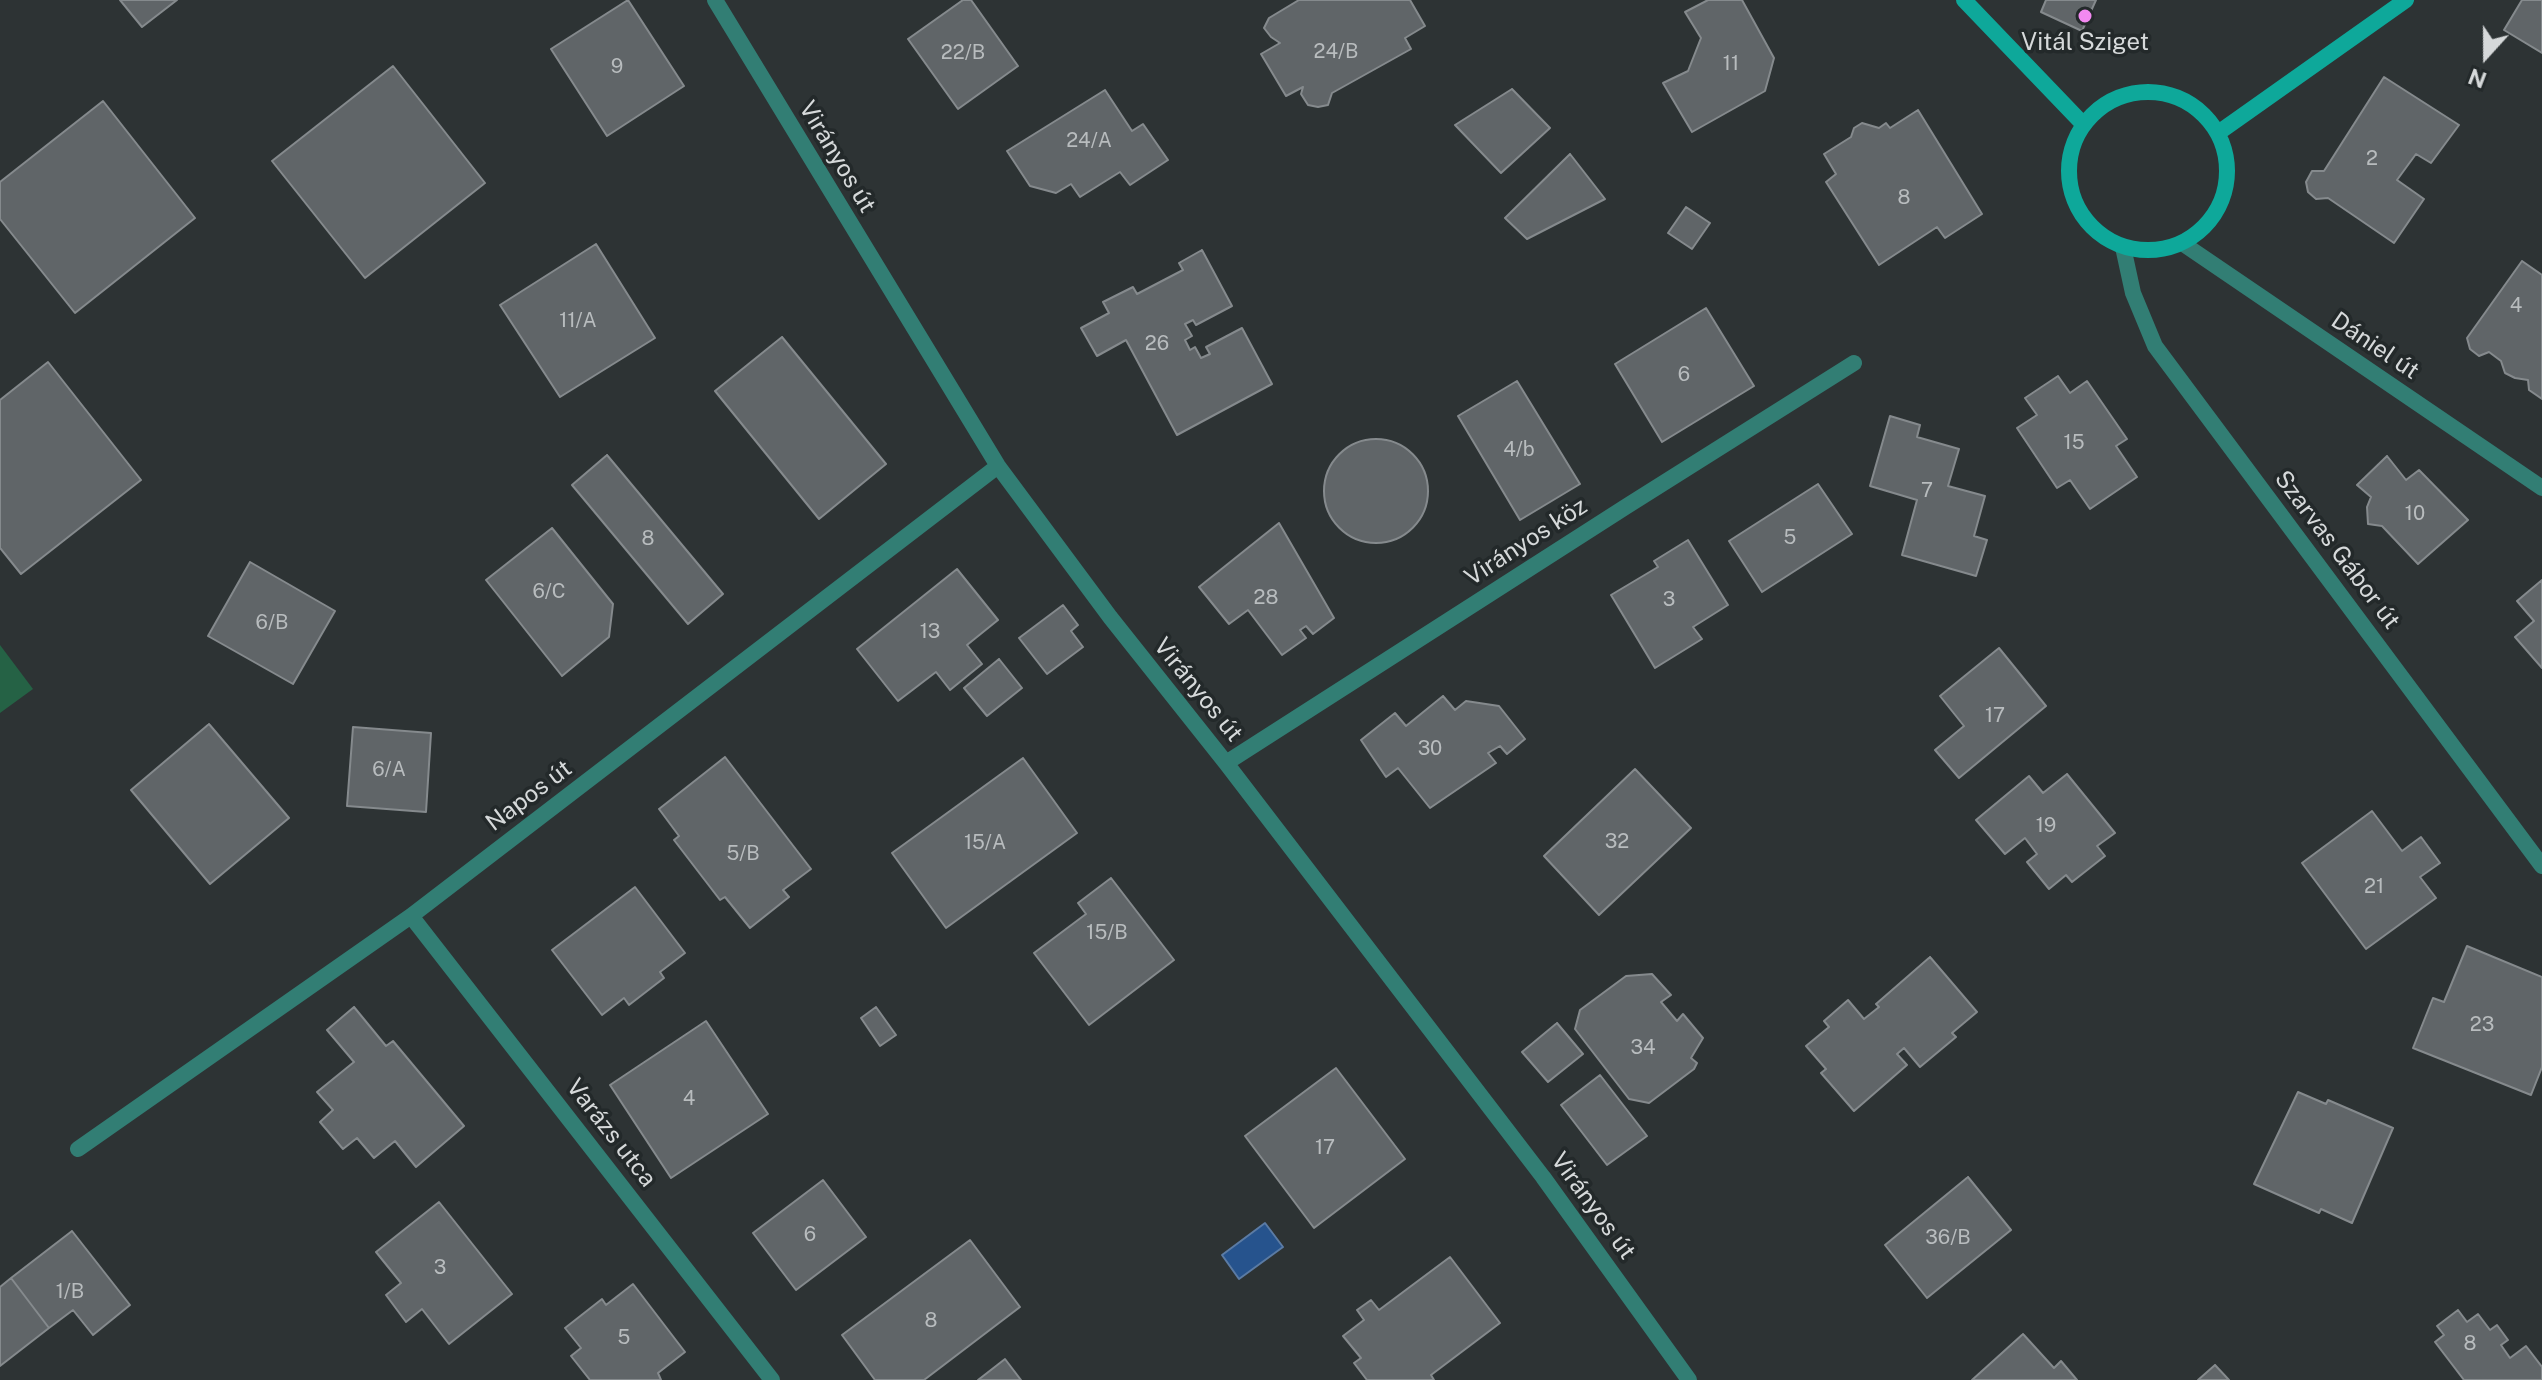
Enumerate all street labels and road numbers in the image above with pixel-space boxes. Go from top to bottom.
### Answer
street label: Virányos út [792,96,882,218]
street label: Dániel út [2326,306,2424,386]
street label: Szarvas Gábor út [2268,465,2406,635]
street label: Virányos köz [1460,492,1592,592]
street label: Virányos út [1147,632,1249,748]
street label: Napos út [480,754,578,838]
street label: Varázs utca [560,1073,662,1193]
street label: Virányos út [1545,1147,1641,1265]

